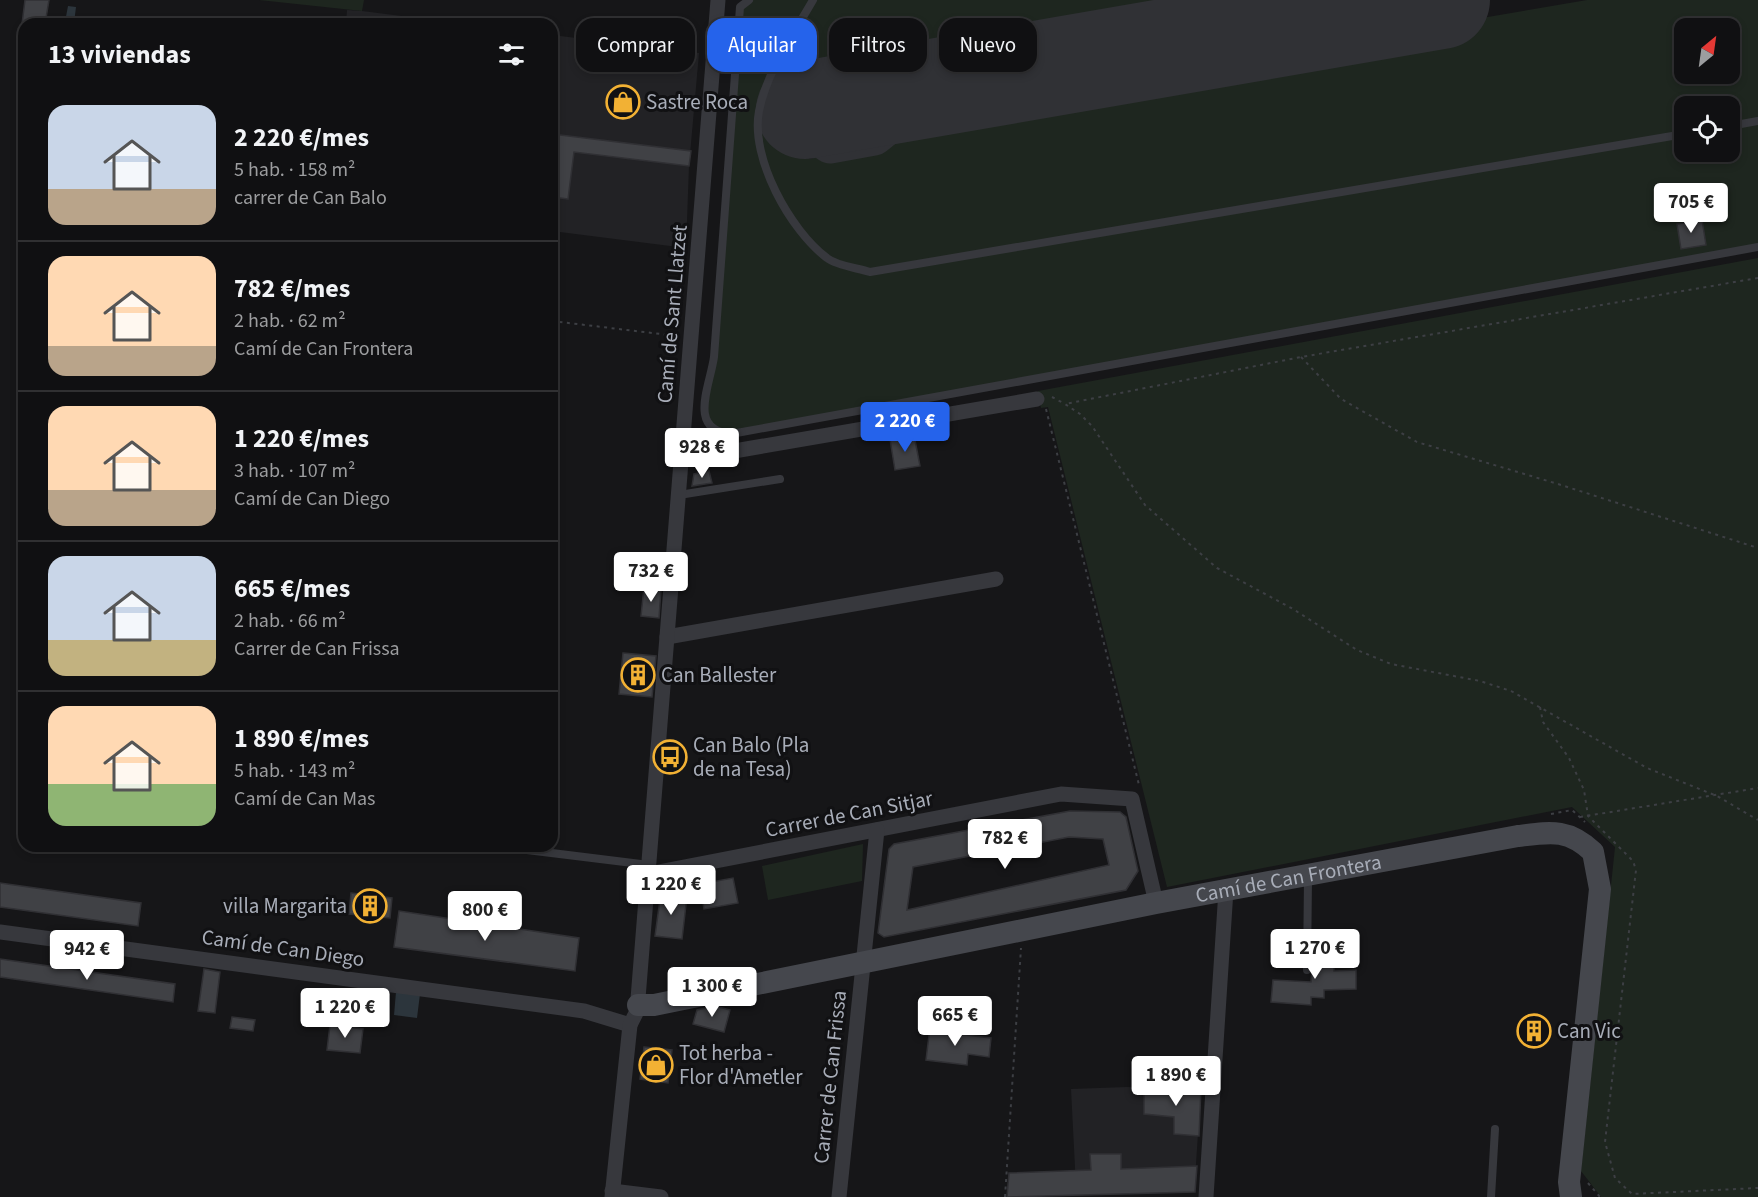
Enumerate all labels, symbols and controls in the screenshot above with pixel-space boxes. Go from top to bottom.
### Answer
chip: Comprar [576,18,695,72]
chip: Alquilar [707,18,817,72]
chip: Filtros [829,18,927,72]
chip: Nuevo [939,18,1037,72]
north arrow [1674,18,1740,84]
map controls [1674,18,1740,162]
text: 13 viviendas [48,36,191,73]
icon: filters [495,38,528,71]
shop icon: Sastre Roca [605,84,641,120]
place label: Sastre Roca [646,87,748,117]
button: locate [1674,96,1740,162]
text: 2 220 €/mes [234,119,369,156]
icon: home [96,129,168,201]
text: 5 hab. · 158 m² [234,156,355,184]
pin: 705 € [1649,183,1733,234]
text: carrer de Can Balo [234,184,387,212]
text: 705 € [1668,188,1714,216]
street label: Camí de Sant Llatzet [649,223,695,405]
text: 782 €/mes [234,270,350,307]
icon: home [96,280,168,352]
text: 2 hab. · 62 m² [234,307,346,335]
text: Camí de Can Frontera [234,335,413,363]
pin: 2 220 € [850,402,960,453]
text: 2 220 € [875,407,935,435]
text: 1 220 €/mes [234,420,369,457]
pin: 928 € [660,428,744,479]
icon: home [96,430,168,502]
text: 928 € [679,433,725,461]
text: 3 hab. · 107 m² [234,457,355,485]
text: Camí de Can Diego [234,485,390,513]
pin: 732 € [609,552,693,603]
text: 732 € [628,557,674,585]
text: 665 €/mes [234,570,350,607]
icon: home [96,580,168,652]
text: 2 hab. · 66 m² [234,607,346,635]
text: Carrer de Can Frissa [234,635,400,663]
building icon: Can Ballester [620,657,656,693]
place label: Can Ballester [661,660,777,690]
text: 1 890 €/mes [234,720,369,757]
icon: home [96,730,168,802]
place label: Can Balo (Pla de na Tesa) [693,730,809,784]
bus stop icon: Can Balo (Pla de na Tesa) [652,739,688,775]
text: 5 hab. · 143 m² [234,757,355,785]
street label: Carrer de Can Sitjar [763,783,936,845]
text: Camí de Can Mas [234,785,375,813]
pin: 782 € [963,819,1047,870]
text: 782 € [982,824,1028,852]
street label: Camí de Can Frontera [1193,847,1384,910]
pin: 1 220 € [616,865,726,916]
text: 1 220 € [641,870,701,898]
building icon: villa Margarita [352,888,388,924]
place label: villa Margarita [223,891,347,921]
pin: 800 € [443,891,527,942]
text: 800 € [462,896,508,924]
street label: Camí de Can Diego [200,922,366,974]
pin: 1 270 € [1260,929,1370,980]
pin: 942 € [45,930,129,981]
text: 1 270 € [1285,934,1345,962]
text: 942 € [64,935,110,963]
pin: 1 300 € [657,967,767,1018]
text: 1 300 € [682,972,742,1000]
pin: 1 220 € [290,988,400,1039]
street label: Carrer de Can Frissa [806,989,854,1165]
text: 1 220 € [315,993,375,1021]
pin: 665 € [913,996,997,1047]
text: 665 € [932,1001,978,1029]
building icon: Can Vic [1516,1013,1552,1049]
place label: Can Vic [1557,1016,1621,1046]
place label: Tot herba - Flor d'Ametler [679,1038,803,1092]
shop icon: Tot herba - Flor d'Ametler [638,1047,674,1083]
pin: 1 890 € [1121,1056,1231,1107]
text: 1 890 € [1146,1061,1206,1089]

